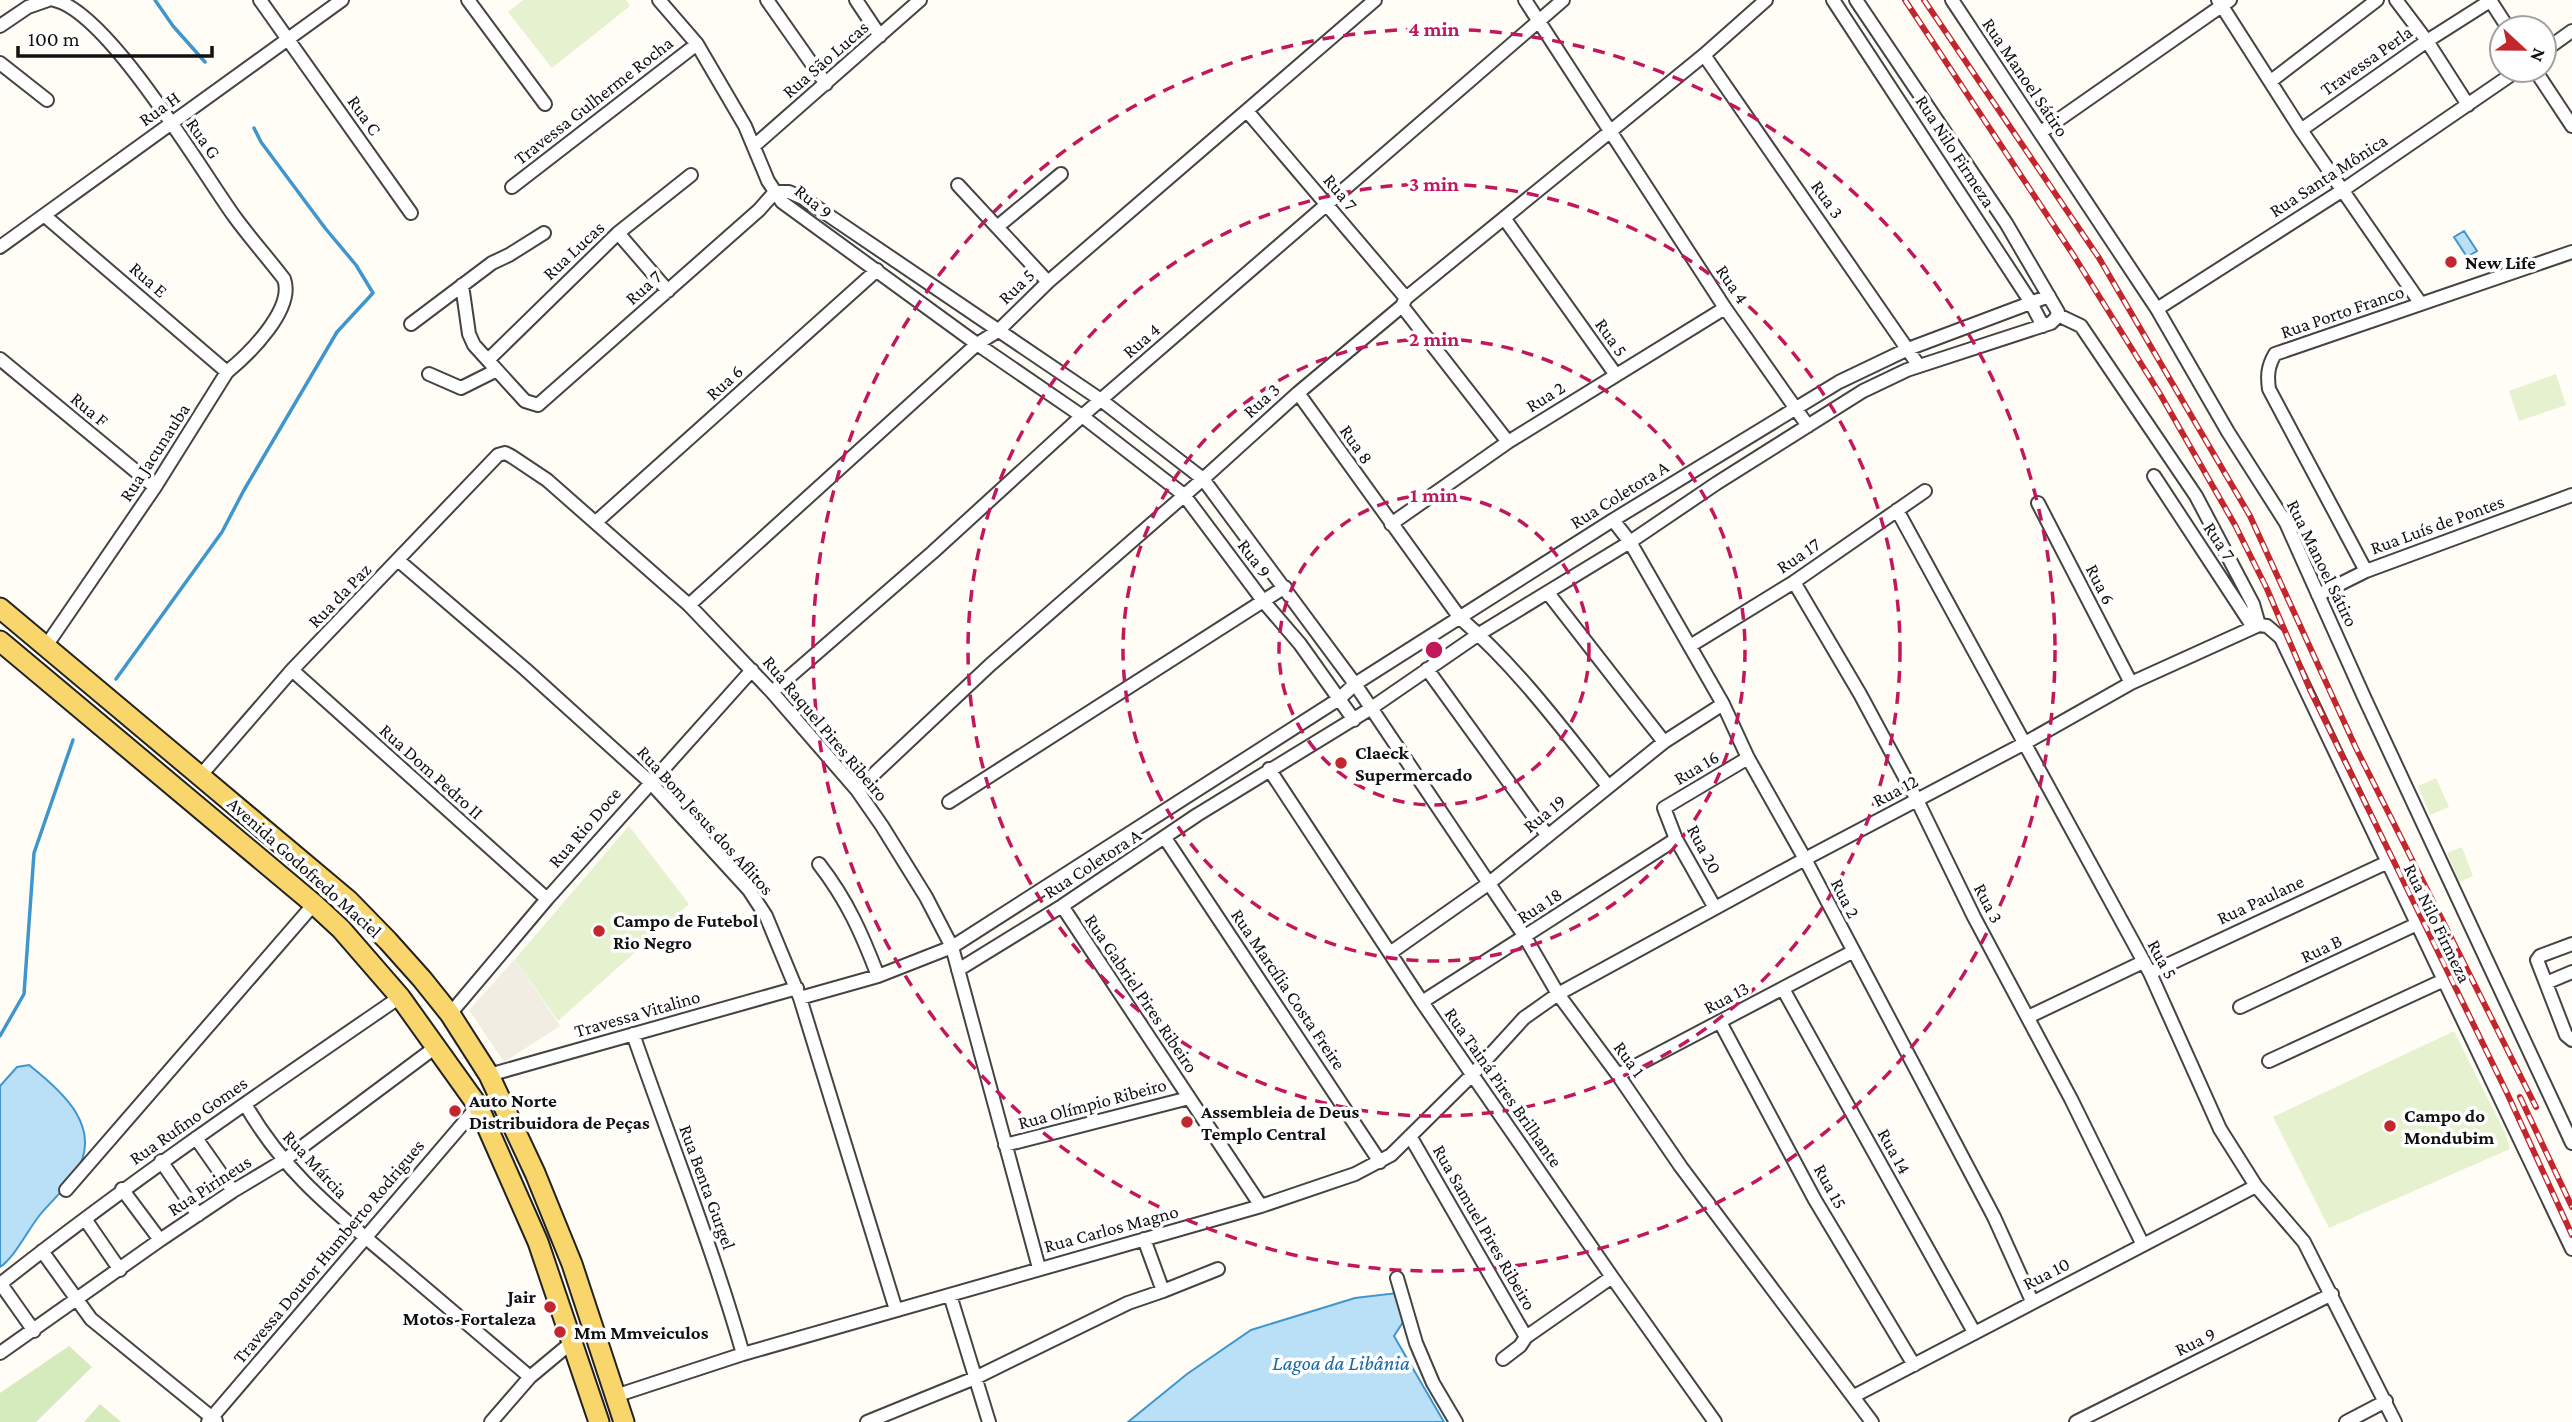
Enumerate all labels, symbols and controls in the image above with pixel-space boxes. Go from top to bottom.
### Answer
scale bar [18,14,212,58]
street label: Rua Manoel Sátiro [1978,14,2073,141]
north arrow [2488,14,2558,84]
street label: Rua São Lucas [778,16,873,102]
text: 4 min [1408,17,1460,41]
street label: Travessa Perla [2316,21,2417,100]
text: 100 m [28,27,80,51]
street label: Travessa Gulherme Rocha [510,32,677,169]
text: N [2526,45,2550,65]
street label: Rua H [135,87,184,130]
street label: Rua C [343,91,386,139]
street label: Rua Nilo Firmeza [1911,91,2000,212]
street label: Rua G [182,114,225,163]
street label: Rua Santa Mônica [2265,129,2391,221]
street label: Rua 7 [1319,170,1362,215]
text: 3 min [1409,172,1459,196]
street label: Rua 3 [1807,176,1848,222]
street label: Rua 9 [791,180,837,223]
street label: Rua Lucas [538,217,608,284]
place label: New Life [2465,252,2536,273]
marker: New Life [2443,254,2459,270]
street label: Rua E [126,257,172,301]
street label: Rua 4 [1712,261,1753,308]
street label: Rua 5 [994,264,1039,308]
street label: Rua 7 [621,266,666,309]
street label: Rua Porto Franco [2278,281,2407,342]
street label: Rua 5 [1591,314,1632,360]
street label: Rua 4 [1118,319,1164,362]
text: 2 min [1409,327,1459,351]
street label: Rua 6 [702,360,747,404]
street label: Rua 2 [1522,376,1569,416]
street label: Rua 3 [1239,379,1284,422]
street label: Rua F [67,388,113,431]
street label: Rua Jacunauba [115,399,194,505]
street label: Rua 8 [1336,421,1378,468]
street label: Rua Coletora A [1566,456,1672,533]
text: 1 min [1410,483,1458,507]
street label: Rua Luís de Pontes [2367,491,2507,558]
street label: Rua Manoel Sátiro [2283,496,2362,630]
street label: Rua 7 [2199,518,2240,565]
street label: Rua 17 [1773,533,1824,577]
street label: Rua 9 [1233,535,1276,582]
street label: Rua da Paz [304,559,375,632]
street label: Rua 6 [2082,561,2120,608]
centre of rings [1422,638,1446,662]
street label: Rua Raquel Pires Ribeiro [759,651,893,805]
street label: Rua Dom Pedro II [376,719,488,823]
street label: Rua Bom Jesus dos Aflitos [633,741,778,899]
place label: Claeck Supermercado [1355,742,1472,785]
street label: Rua 16 [1670,746,1723,789]
marker: Claeck Supermercado [1333,755,1349,771]
street label: Rua 12 [1869,770,1921,811]
street label: Rua Rio Doce [544,783,625,872]
street label: Rua 19 [1519,790,1570,837]
street label: Avenida Godofredo Maciel [223,793,386,942]
street label: Rua 20 [1683,821,1726,877]
street label: Rua Coletora A [1040,824,1145,903]
street label: Rua Nilo Firmeza [2400,860,2475,986]
street label: Rua Paulane [2214,870,2307,929]
street label: Rua 2 [1827,875,1864,922]
street label: Rua 3 [1970,880,2007,927]
street label: Rua 18 [1513,883,1566,928]
street label: Rua Marcília Costa Freire [1227,905,1350,1073]
place label: Campo de Futebol Rio Negro [613,910,759,953]
street label: Rua Gabriel Pires Ribeiro [1081,910,1202,1076]
marker: Campo de Futebol Rio Negro [591,923,607,939]
street label: Rua B [2297,930,2345,967]
street label: Rua 5 [2143,936,2182,983]
street label: Rua 13 [1700,977,1752,1018]
street label: Travessa Vitalino [572,986,702,1041]
street label: Rua Tainá Pires Brilhante [1441,1004,1567,1171]
street label: Rua 1 [1610,1037,1650,1081]
street label: Rua Rufino Gomes [125,1072,251,1169]
street label: Rua Olímpio Ribeiro [1016,1074,1169,1133]
place label: Auto Norte Distribuidora de Peças [468,1090,650,1133]
place label: Assembleia de Deus Templo Central [1200,1101,1359,1144]
marker: Auto Norte Distribuidora de Peças [447,1103,463,1119]
place label: Campo do Mondubim [2404,1105,2494,1148]
marker: Assembleia de Deus Templo Central [1179,1114,1195,1130]
marker: Campo do Mondubim [2382,1118,2398,1134]
street label: Rua Benta Gurgel [675,1122,740,1252]
street label: Rua 14 [1874,1125,1916,1178]
street label: Rua Márcia [279,1126,353,1203]
street label: Travessa Doutor Humberto Rodrigues [228,1135,428,1368]
street label: Rua Samuel Pires Ribeiro [1429,1141,1540,1314]
street label: Rua Pirineus [164,1151,255,1220]
street label: Rua 15 [1810,1160,1851,1212]
street label: Rua Carlos Magno [1042,1200,1181,1256]
street label: Rua 10 [2019,1253,2073,1294]
place label: Jair Motos-Fortaleza [403,1286,537,1329]
marker: Jair Motos-Fortaleza [542,1299,558,1315]
place label: Mm Mmveiculos [574,1322,709,1343]
street label: Rua 9 [2172,1323,2219,1360]
marker: Mm Mmveiculos [552,1324,568,1340]
water label: Lagoa da Libânia [1272,1351,1410,1375]

